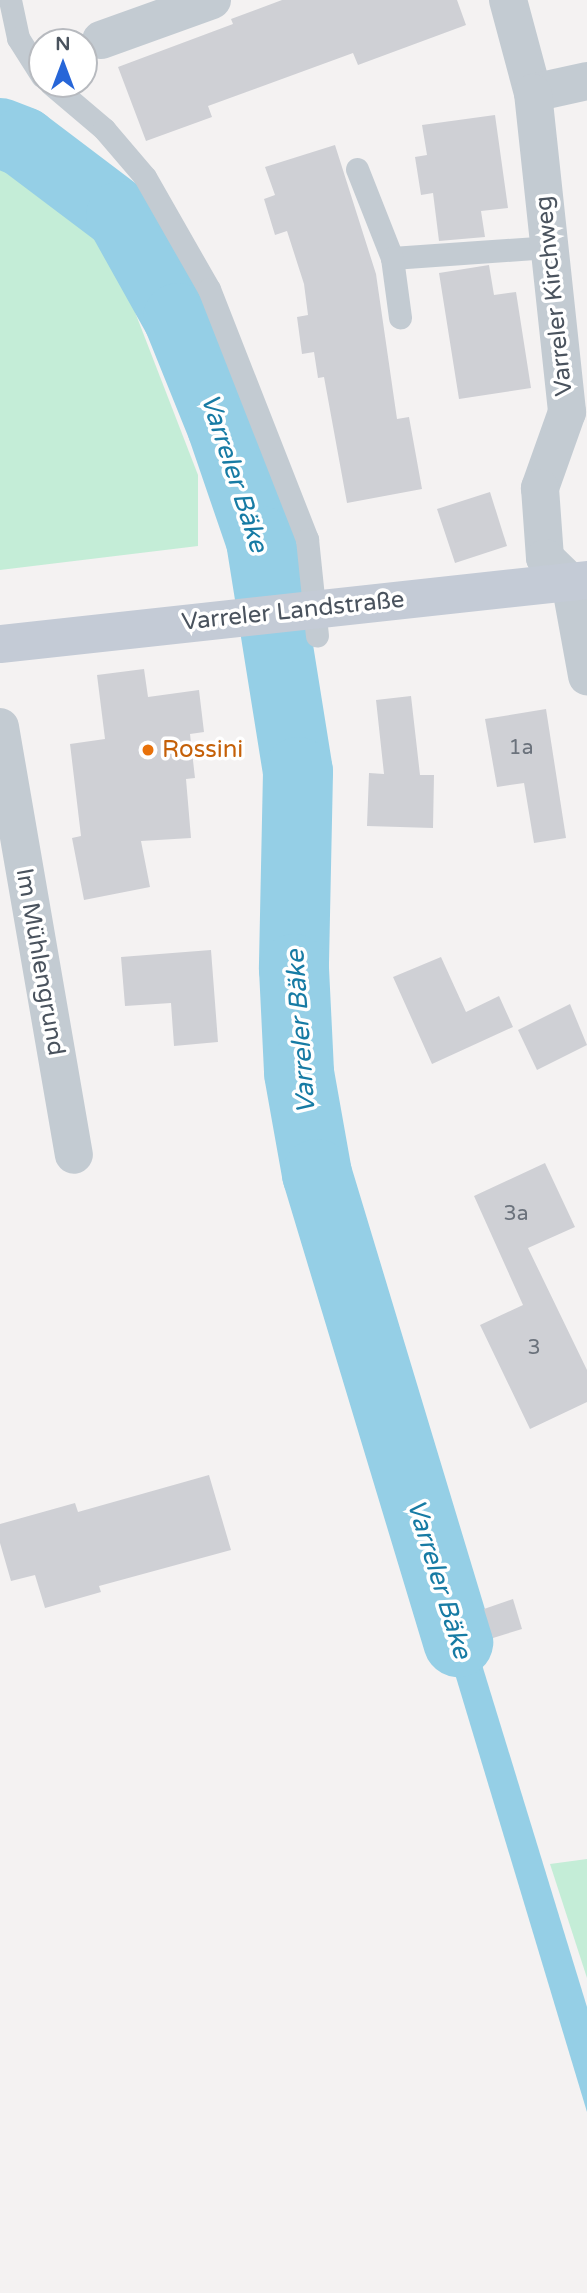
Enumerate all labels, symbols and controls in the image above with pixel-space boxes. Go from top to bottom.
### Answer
north arrow [28,28,98,98]
text: N [55,33,71,55]
street label: Varreler Kirchweg [529,195,579,397]
water label: Varreler Bäke [194,390,274,556]
street label: Varreler Landstraße [180,585,406,637]
house number: 1a [509,735,533,761]
place label: Rossini [162,736,243,764]
marker: Rossini [140,742,156,758]
street label: Im Mühlengrund [9,866,71,1058]
water label: Varreler Bäke [280,949,322,1115]
house number: 3a [504,1201,528,1227]
house number: 3 [527,1335,541,1361]
water label: Varreler Bäke [400,1496,478,1662]

